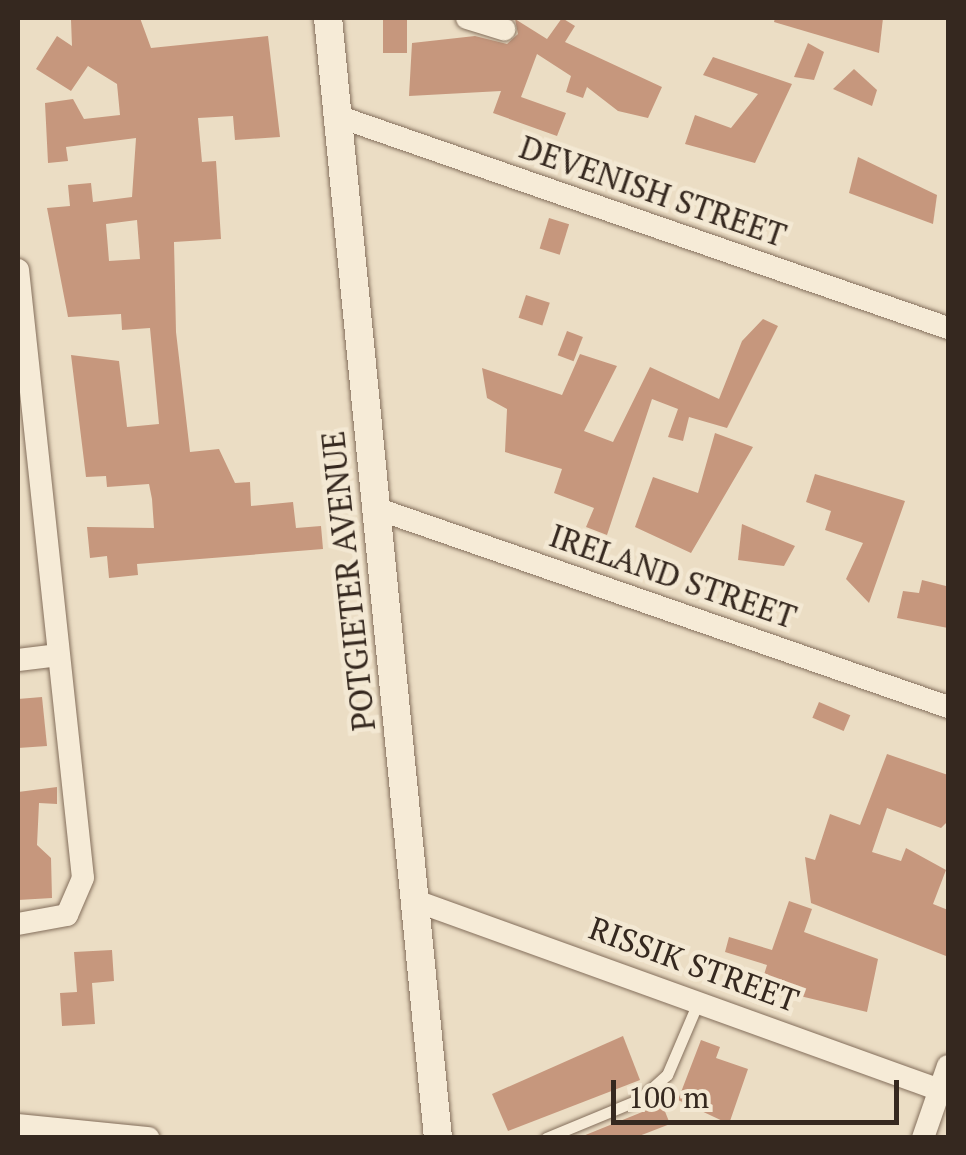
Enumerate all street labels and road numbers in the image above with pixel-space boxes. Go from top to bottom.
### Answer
street label: DEVENISH STREET [515,127,791,255]
street label: POTGIETER AVENUE [313,429,383,733]
street label: IRELAND STREET [545,516,801,636]
street label: RISSIK STREET [584,908,804,1020]

